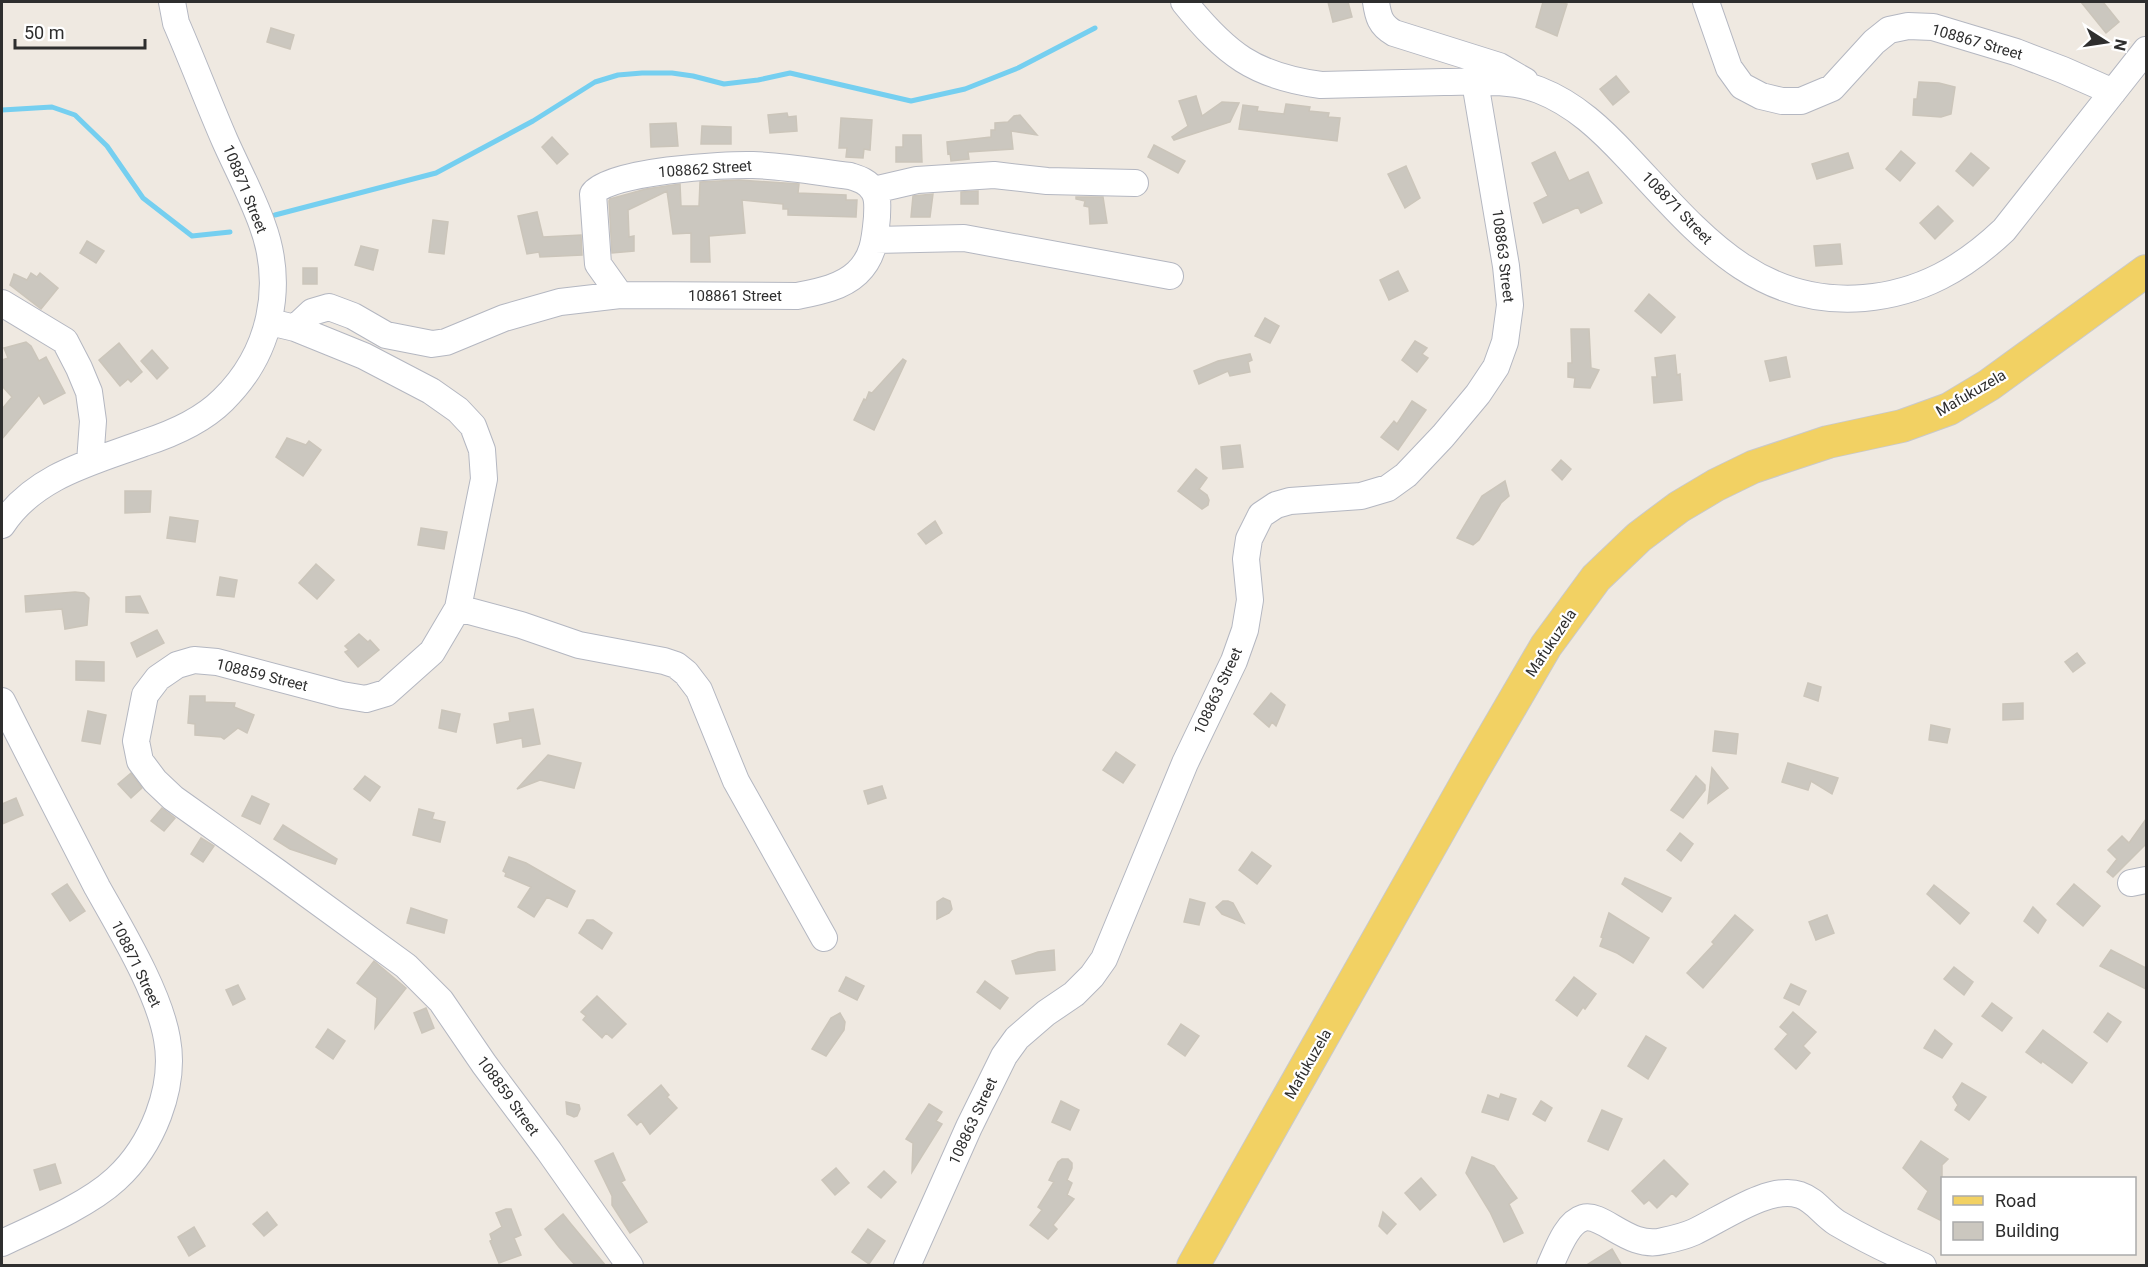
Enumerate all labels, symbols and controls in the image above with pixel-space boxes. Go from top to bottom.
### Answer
scale bar [15,12,146,50]
north arrow [2076,12,2136,72]
street label: 108867 Street [1929,20,2025,64]
text: 50 m [24,22,64,43]
text: N [2110,38,2131,53]
street label: 108871 Street [219,142,271,236]
street label: 108862 Street [658,157,753,181]
street label: 108871 Street [1638,168,1716,248]
street label: 108863 Street [1488,208,1518,304]
street label: 108861 Street [688,287,782,305]
street label: Mafukuzela [1933,366,2009,420]
street label: Mafukuzela [1522,606,1580,680]
street label: 108863 Street [1190,645,1246,737]
street label: 108859 Street [214,655,310,695]
street label: 108871 Street [107,918,165,1010]
street label: Mafukuzela [1281,1026,1335,1102]
street label: 108859 Street [473,1053,543,1139]
street label: 108863 Street [945,1075,1001,1167]
legend [1941,1177,2136,1255]
text: Road [1995,1190,2036,1211]
text: Building [1995,1220,2059,1241]

